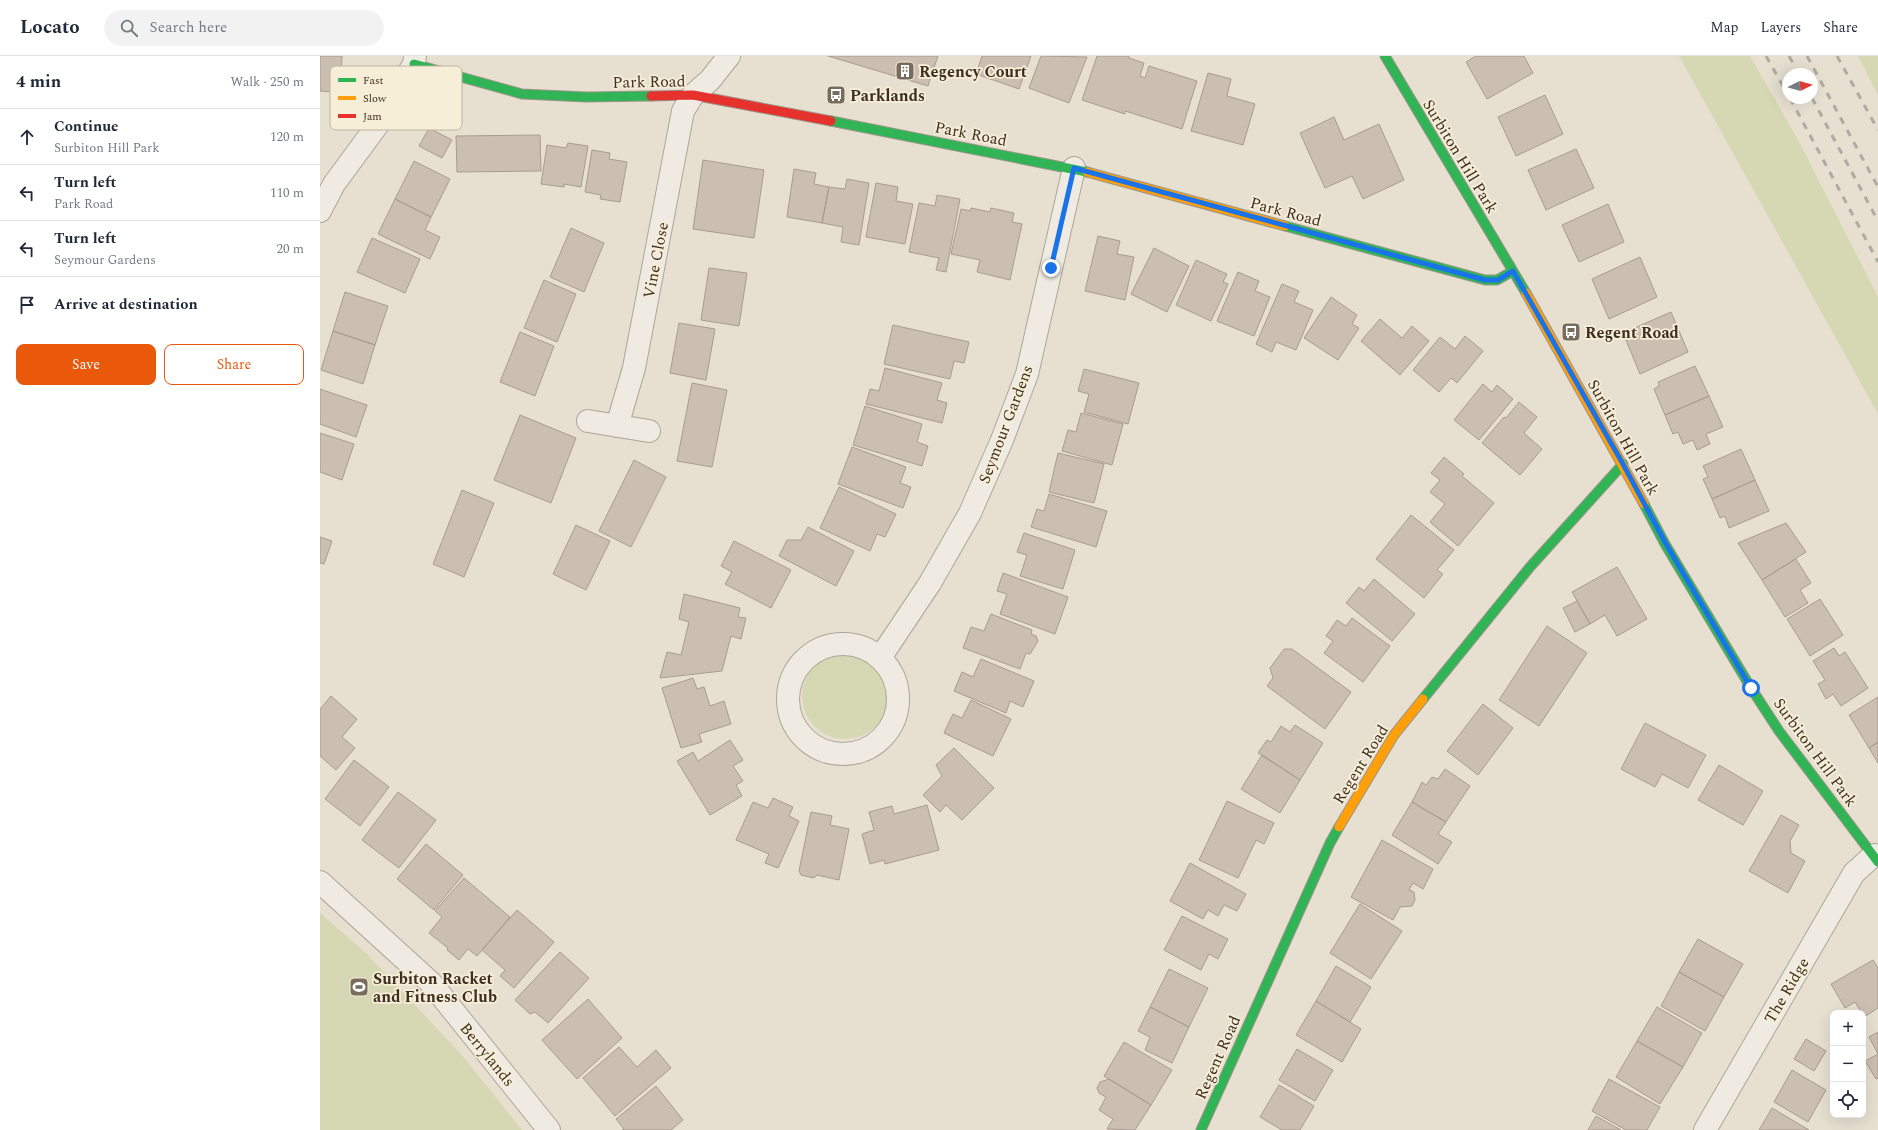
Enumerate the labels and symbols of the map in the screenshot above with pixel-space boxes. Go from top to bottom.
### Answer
building icon: Regency Court [894,60,916,82]
place label: Regency Court [919,60,1027,84]
legend [330,66,462,130]
north arrow [1782,68,1818,104]
street label: Park Road [612,69,686,95]
text: Fast [363,72,384,89]
bus stop icon: Parklands [825,84,847,106]
place label: Parklands [850,84,925,108]
text: Slow [363,90,387,107]
street label: Surbiton Hill Park [1416,95,1504,218]
text: Jam [363,108,382,125]
street label: Park Road [933,115,1009,153]
street label: Park Road [1247,191,1324,233]
street label: Vine Close [637,220,675,301]
route end [1042,259,1060,277]
bus stop icon: Regent Road [1560,321,1582,343]
place label: Regent Road [1585,321,1679,345]
street label: Seymour Gardens [972,362,1040,487]
street label: Surbiton Hill Park [1581,375,1665,500]
route start [1742,679,1760,697]
street label: Surbiton Hill Park [1767,693,1863,812]
street label: Regent Road [1327,720,1395,809]
street label: The Ridge [1758,953,1815,1028]
place label: Surbiton Racket and Fitness Club [373,967,497,1009]
sports icon: Surbiton Racket and Fitness Club [348,976,370,998]
street label: Regent Road [1189,1012,1247,1103]
street label: Berrylands [454,1017,521,1092]

